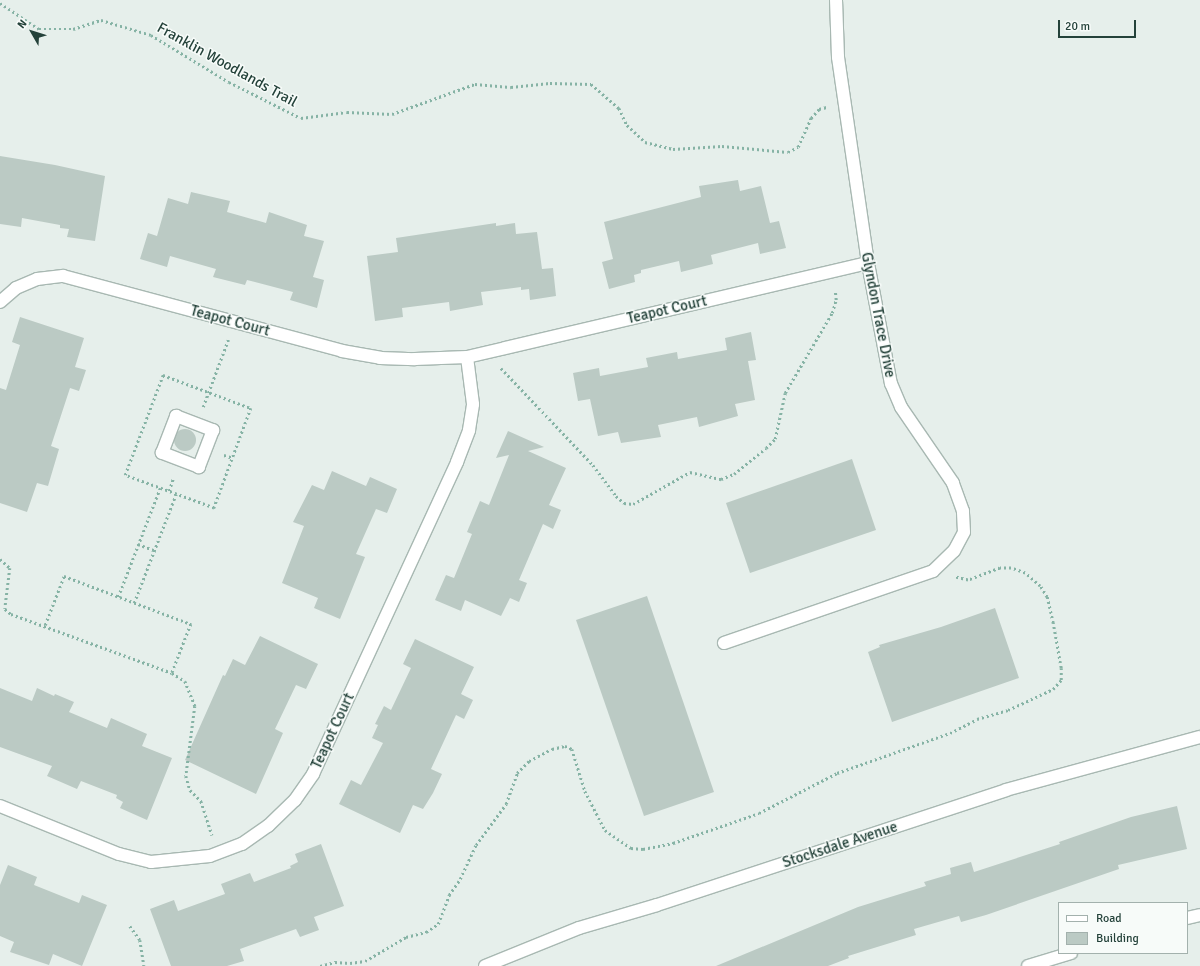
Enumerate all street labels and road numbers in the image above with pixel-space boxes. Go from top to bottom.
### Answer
street label: Franklin Woodlands Trail [154,19,300,111]
street label: Glyndon Trace Drive [857,251,899,379]
street label: Teapot Court [625,292,709,328]
street label: Teapot Court [188,302,272,340]
street label: Teapot Court [308,690,358,772]
street label: Stocksdale Avenue [780,818,900,872]

